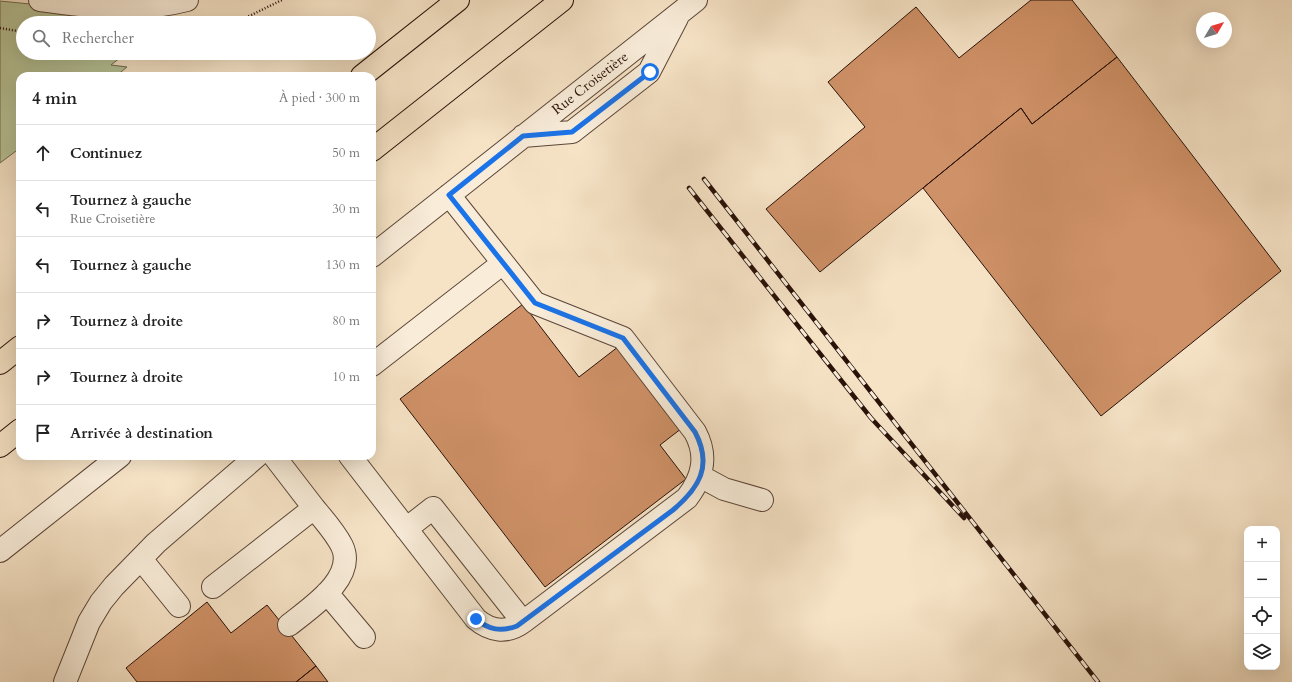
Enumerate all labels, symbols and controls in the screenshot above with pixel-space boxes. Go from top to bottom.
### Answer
north arrow [1196,12,1232,48]
search box [16,16,376,60]
icon: search [30,27,52,49]
text: Rechercher [62,28,134,48]
street label: Rue Croisetière [548,47,632,119]
route start [641,63,659,81]
text: 4 min [32,87,77,110]
text: À pied · 300 m [279,89,360,107]
icon: ahead [32,142,54,164]
text: Continuez [70,143,142,163]
text: 50 m [332,144,360,162]
text: Tournez à gauche [70,190,192,210]
icon: left [32,198,54,220]
text: 30 m [332,200,360,218]
text: Rue Croisetière [70,210,155,228]
icon: left [32,254,54,276]
text: Tournez à gauche [70,255,192,275]
text: 130 m [326,256,360,274]
icon: right [32,310,54,332]
text: Tournez à droite [70,311,183,331]
text: 80 m [332,312,360,330]
icon: right [32,366,54,388]
text: Tournez à droite [70,367,183,387]
text: 10 m [332,368,360,386]
icon: arrive [32,422,54,444]
text: Arrivée à destination [70,423,213,443]
map controls [1244,526,1280,670]
button: + [1244,526,1280,562]
button: − [1244,562,1280,598]
button: locate [1244,598,1280,634]
route end [467,610,485,628]
button: layers [1244,634,1280,670]

